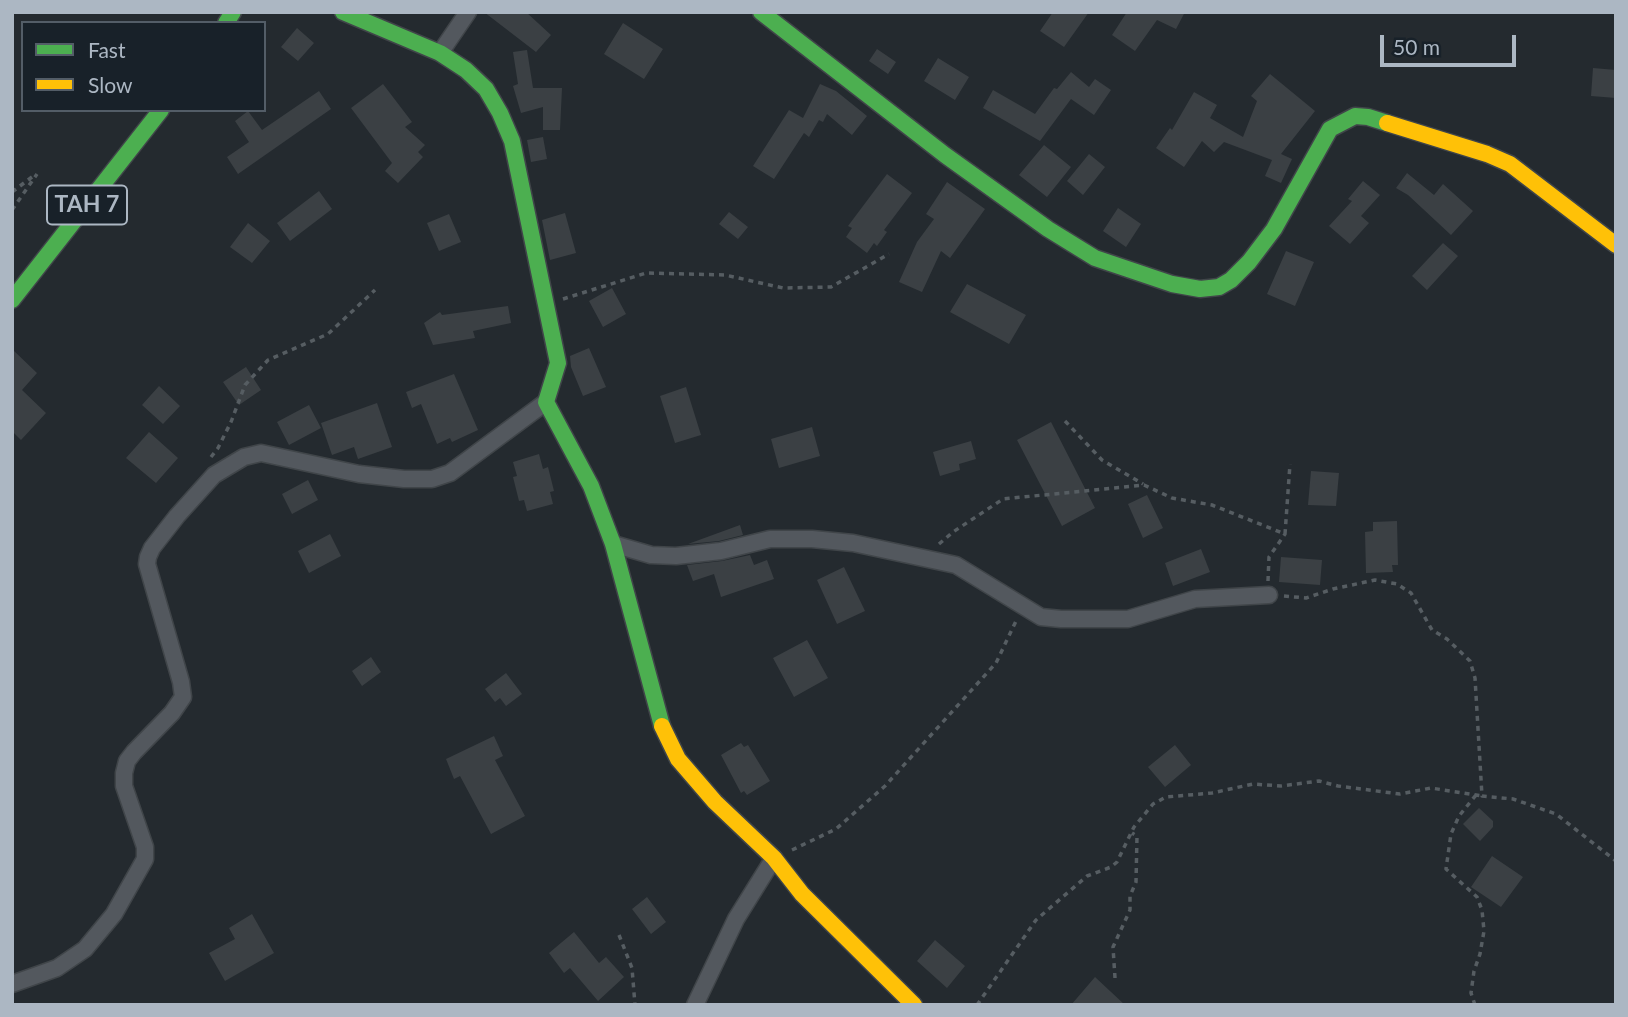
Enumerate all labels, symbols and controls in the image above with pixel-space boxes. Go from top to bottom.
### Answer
legend [21,21,266,112]
scale bar [1383,21,1520,65]
text: 50 m [1393,34,1440,59]
text: Fast [88,37,125,62]
text: Slow [88,72,132,97]
road number: TAH 7 [47,186,127,224]

